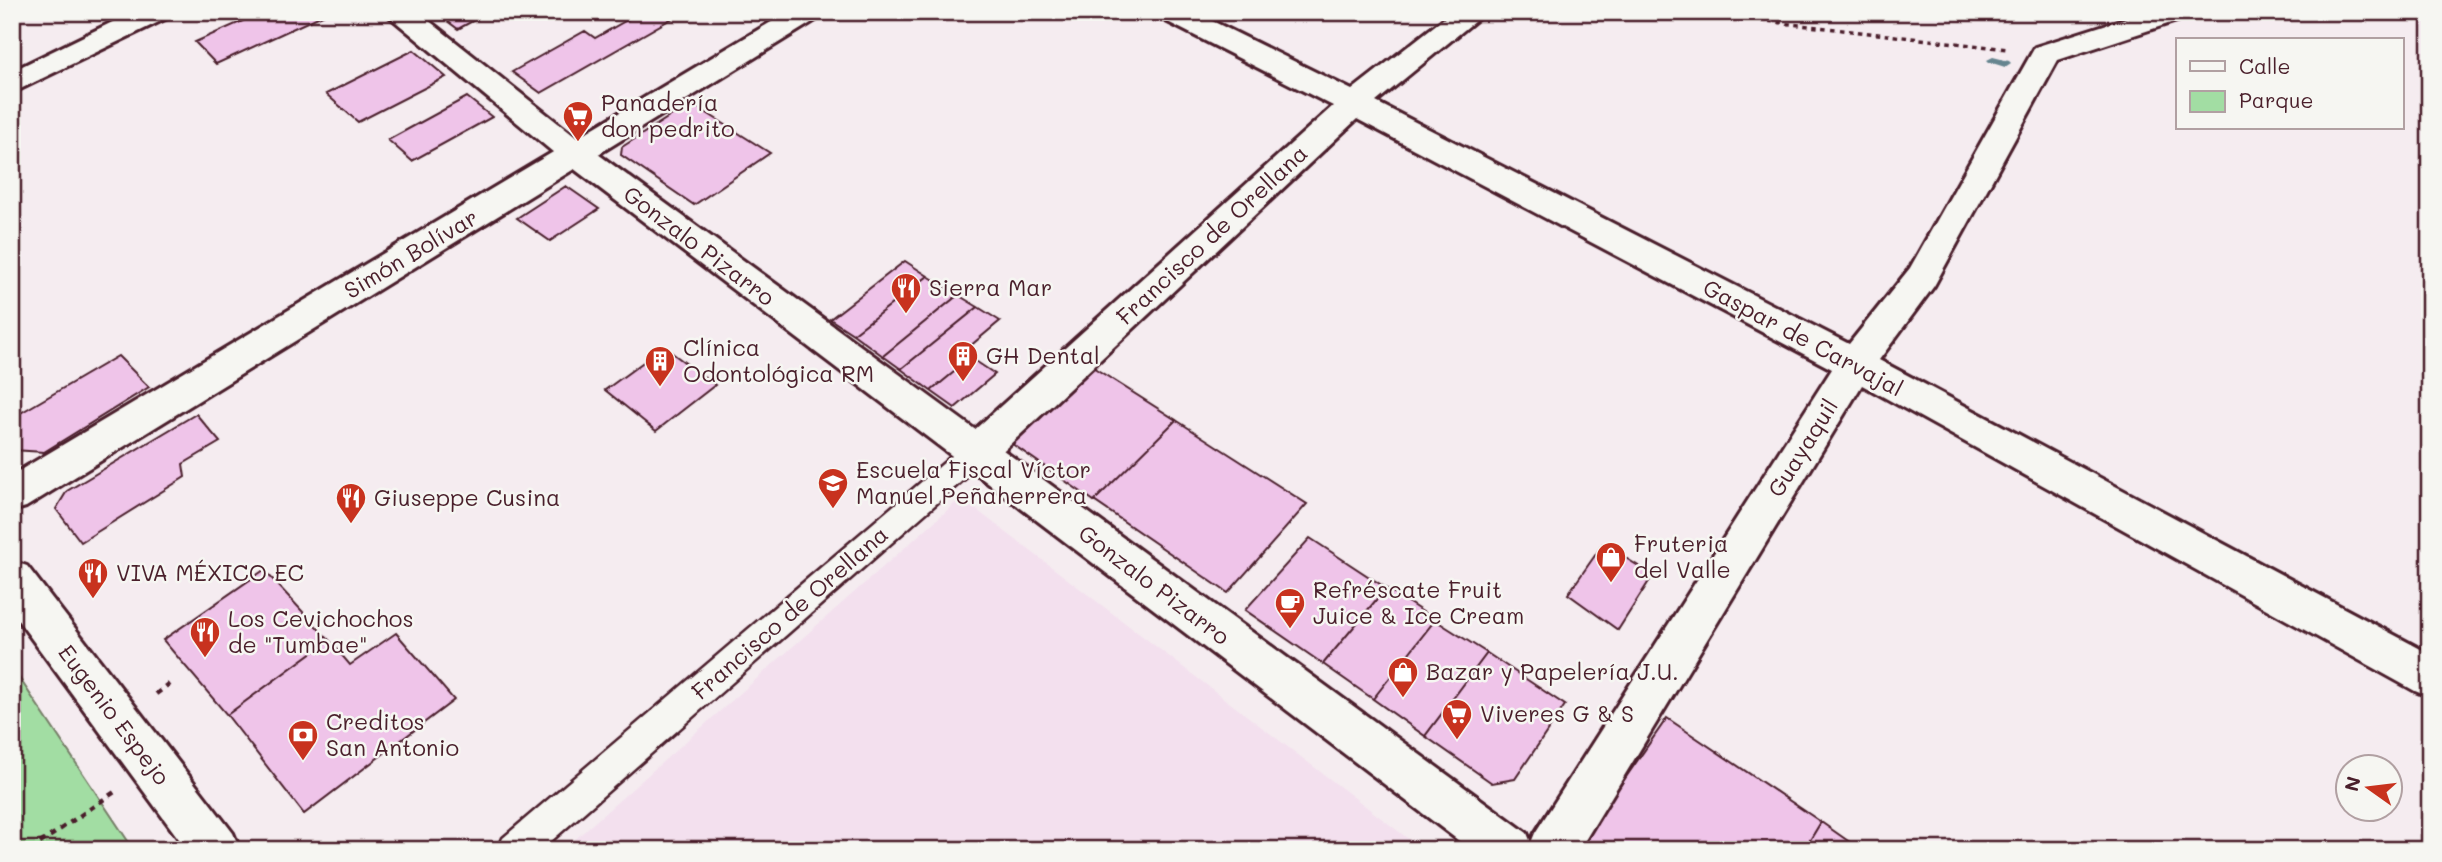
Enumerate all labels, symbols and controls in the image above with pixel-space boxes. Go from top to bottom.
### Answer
legend [2176,38,2404,130]
text: Calle [2239,52,2291,79]
text: Parque [2239,86,2313,113]
place label: Panadería don pedrito [601,87,735,143]
supermarket icon: Panadería don pedrito [561,99,595,143]
street label: Francisco de Orellana [1109,138,1313,331]
street label: Gonzalo Pizarro [618,178,781,312]
street label: Simón Bolívar [338,201,483,305]
restaurant icon: Sierra Mar [889,271,923,315]
place label: Sierra Mar [929,272,1052,302]
street label: Gaspar de Carvajal [1698,272,1909,403]
place label: Clínica Odontológica RM [683,332,874,388]
building icon: GH Dental [946,339,980,383]
place label: GH Dental [986,340,1100,370]
building icon: Clínica Odontológica RM [643,344,677,388]
street label: Guayaquil [1760,393,1844,502]
place label: Escuela Fiscal Víctor Manuel Peñaherrera [856,454,1091,510]
school or university icon: Escuela Fiscal Víctor Manuel Peñaherrera [816,466,850,510]
restaurant icon: Giuseppe Cusina [334,481,368,525]
place label: Giuseppe Cusina [374,482,560,512]
street label: Gonzalo Pizarro [1073,517,1236,651]
street label: Francisco de Orellana [685,519,894,706]
place label: Fruteria del Valle [1634,528,1731,584]
shop icon: Fruteria del Valle [1594,540,1628,584]
restaurant icon: VIVA MÉXICO EC [76,556,110,600]
place label: VIVA MÉXICO EC [116,557,304,587]
place label: Refréscate Fruit Juice & Ice Cream [1313,574,1524,630]
cafe icon: Refréscate Fruit Juice & Ice Cream [1273,586,1307,630]
place label: Los Cevichochos de "Tumbae" [228,603,414,659]
restaurant icon: Los Cevichochos de "Tumbae" [188,615,222,659]
street label: Eugenio Espejo [52,638,177,791]
shop icon: Bazar y Papelería J.U. [1386,655,1420,699]
place label: Bazar y Papelería J.U. [1426,656,1679,686]
supermarket icon: Viveres G & S [1440,697,1474,741]
place label: Viveres G & S [1480,698,1634,728]
place label: Creditos San Antonio [326,706,459,762]
bank icon: Creditos San Antonio [286,718,320,762]
north arrow [2334,754,2404,824]
text: N [2338,774,2366,794]

